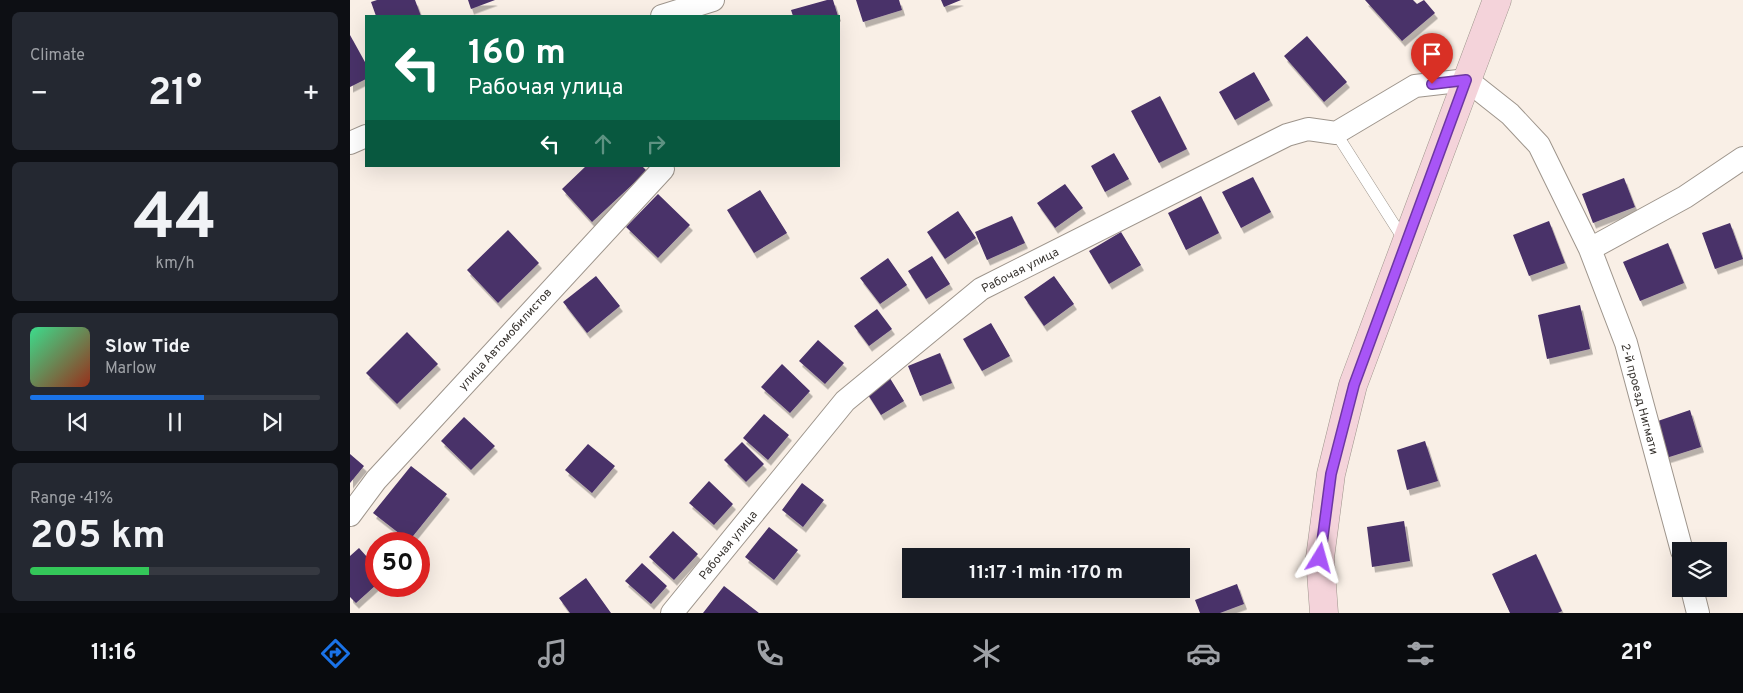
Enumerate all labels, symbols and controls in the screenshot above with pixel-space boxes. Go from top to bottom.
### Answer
text: 160 m [468,32,566,76]
pin [1411,33,1453,84]
icon: left [385,35,450,100]
icon: arrive [1418,40,1446,68]
text: Climate [30,46,85,66]
text: 21° [148,70,202,119]
text: Рабочая улица [468,75,623,102]
text: − [30,77,48,113]
text: + [302,77,320,113]
icon: left [536,130,564,158]
icon: ahead [589,130,617,158]
icon: right [642,130,670,158]
text: 44 [133,180,217,262]
street label: Рабочая улица [979,245,1062,297]
text: km/h [156,254,194,274]
street label: улица Автомобилистов [455,285,556,394]
text: Slow Tide [105,335,190,359]
street label: 2-й проезд Нигмати [1617,342,1662,457]
text: Marlow [105,359,157,379]
icon: previous [64,408,92,436]
icon: pause [161,408,189,436]
icon: next [258,408,286,436]
text: Range · 41% [30,489,113,509]
street label: Рабочая улица [696,508,762,584]
text: 205 km [30,513,166,562]
position arrow [1293,531,1345,583]
speed limit sign: 50 [365,532,430,597]
map controls [1672,542,1727,597]
button: layers [1672,542,1727,597]
text: 11:17 · 1 min · 170 m [969,561,1123,585]
icon: directions [318,636,353,671]
icon: music [535,636,570,671]
icon: phone [752,636,787,671]
icon: climate [969,636,1004,671]
icon: car [1186,636,1221,671]
icon: filters [1403,636,1438,671]
text: 11:16 [91,640,136,667]
text: 21° [1621,640,1652,667]

